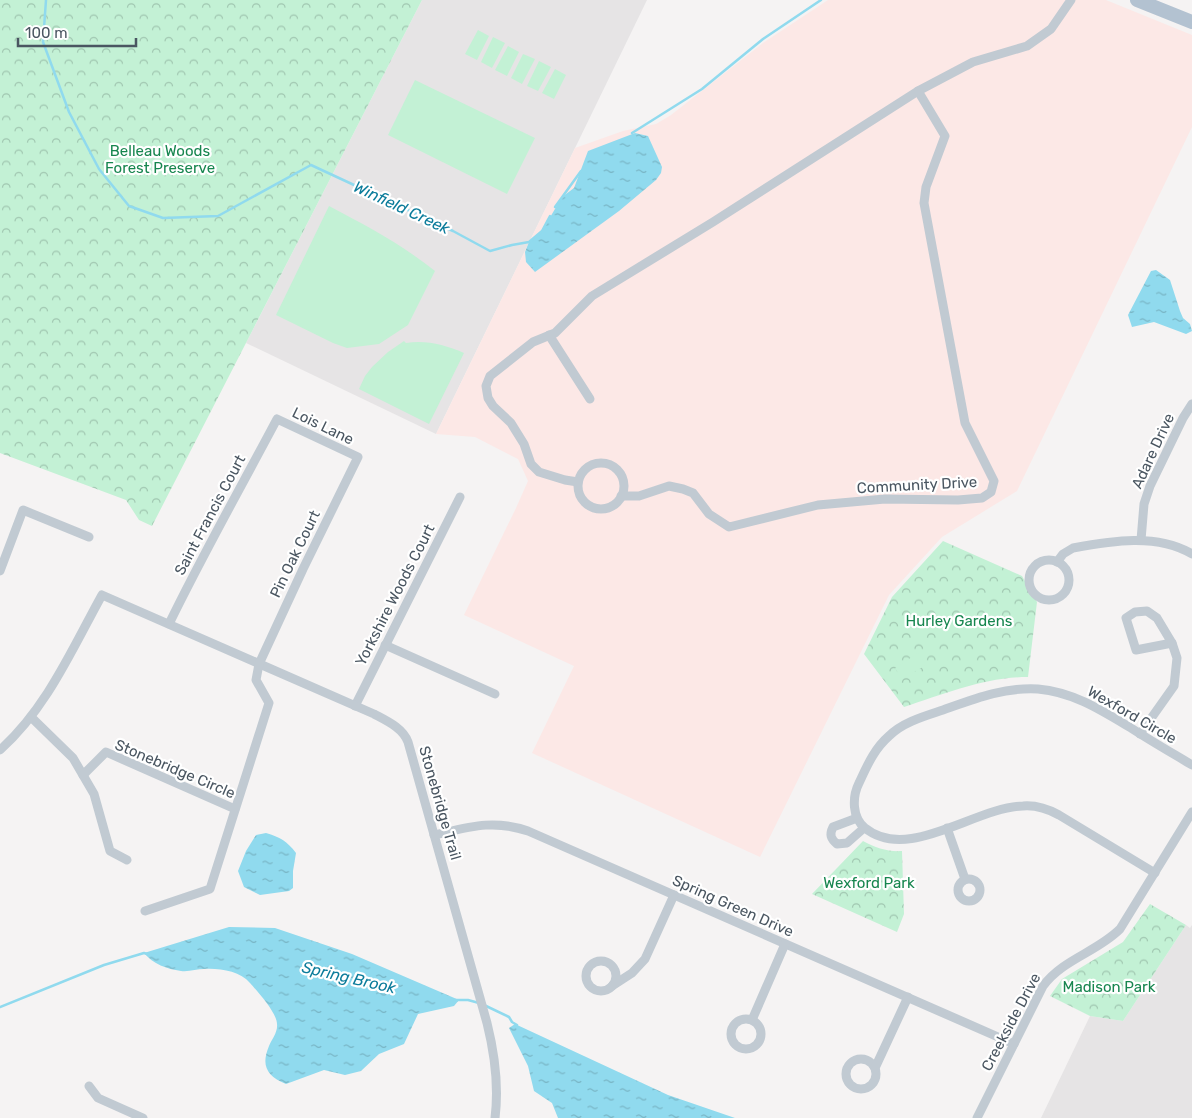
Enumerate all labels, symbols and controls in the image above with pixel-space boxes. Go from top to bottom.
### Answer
scale bar [18,15,135,47]
text: 100 m [25,24,67,42]
park label: Belleau Woods Forest Preserve [105,142,215,177]
water label: Winfield Creek [351,177,454,238]
street label: Lois Lane [289,403,357,449]
street label: Adare Drive [1128,411,1178,491]
street label: Saint Francis Court [171,452,249,578]
street label: Community Drive [856,473,978,497]
street label: Pin Oak Court [266,507,324,601]
street label: Yorkshire Woods Court [351,521,439,669]
park label: Hurley Gardens [906,612,1013,630]
street label: Wexford Circle [1084,682,1180,748]
street label: Stonebridge Circle [112,736,238,802]
street label: Stonebridge Trail [415,744,465,862]
street label: Spring Green Drive [670,871,796,941]
park label: Wexford Park [823,874,915,892]
water label: Spring Brook [300,957,398,998]
street label: Creekside Drive [978,970,1044,1074]
park label: Madison Park [1063,978,1156,996]

